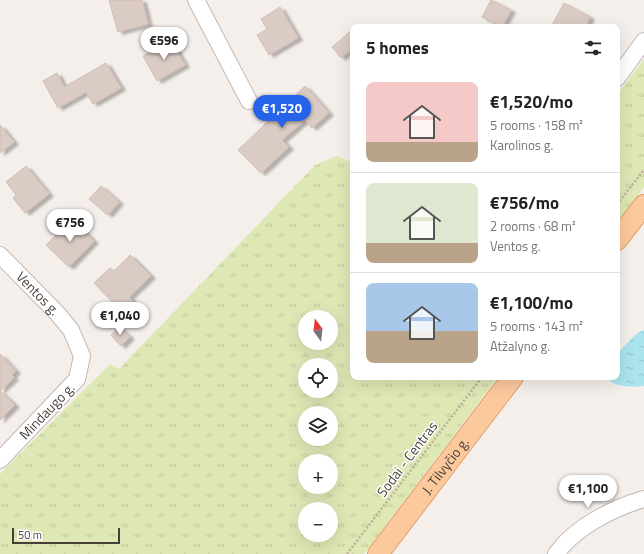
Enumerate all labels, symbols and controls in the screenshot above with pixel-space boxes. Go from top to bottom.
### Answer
pin: €596 [140,27,188,61]
text: €596 [149,30,179,50]
text: 5 homes [366,35,429,61]
icon: filters [582,37,604,59]
text: €1,520/mo [490,89,573,115]
pin: €1,520 [249,95,315,129]
text: €1,520 [262,98,302,118]
icon: home [398,98,446,146]
text: 5 rooms · 158 m² [490,115,583,135]
text: Karolinos g. [490,135,553,155]
text: €756/mo [490,190,559,216]
icon: home [398,199,446,247]
pin: €756 [46,209,94,243]
text: €756 [55,212,85,232]
text: 2 rooms · 68 m² [490,216,576,236]
text: Ventos g. [490,236,540,256]
street label: Ventos g. [12,266,65,320]
text: €1,100/mo [490,290,573,316]
icon: home [398,299,446,347]
pin: €1,040 [87,302,153,336]
text: €1,040 [100,305,140,325]
north arrow [298,310,338,350]
map controls [298,310,338,542]
text: 5 rooms · 143 m² [490,316,583,336]
text: Atžalyno g. [490,336,550,356]
button: locate [298,358,338,398]
street label: Mindaugo g. [14,377,79,444]
button: layers [298,406,338,446]
street label: Sodai - Centras [371,416,442,501]
street label: J. Tilvyčio g. [416,432,474,499]
button: + [298,454,338,494]
pin: €1,100 [555,475,621,509]
text: €1,100 [568,478,608,498]
button: − [298,502,338,542]
scale bar [12,526,120,545]
text: 50 m [18,527,42,543]

